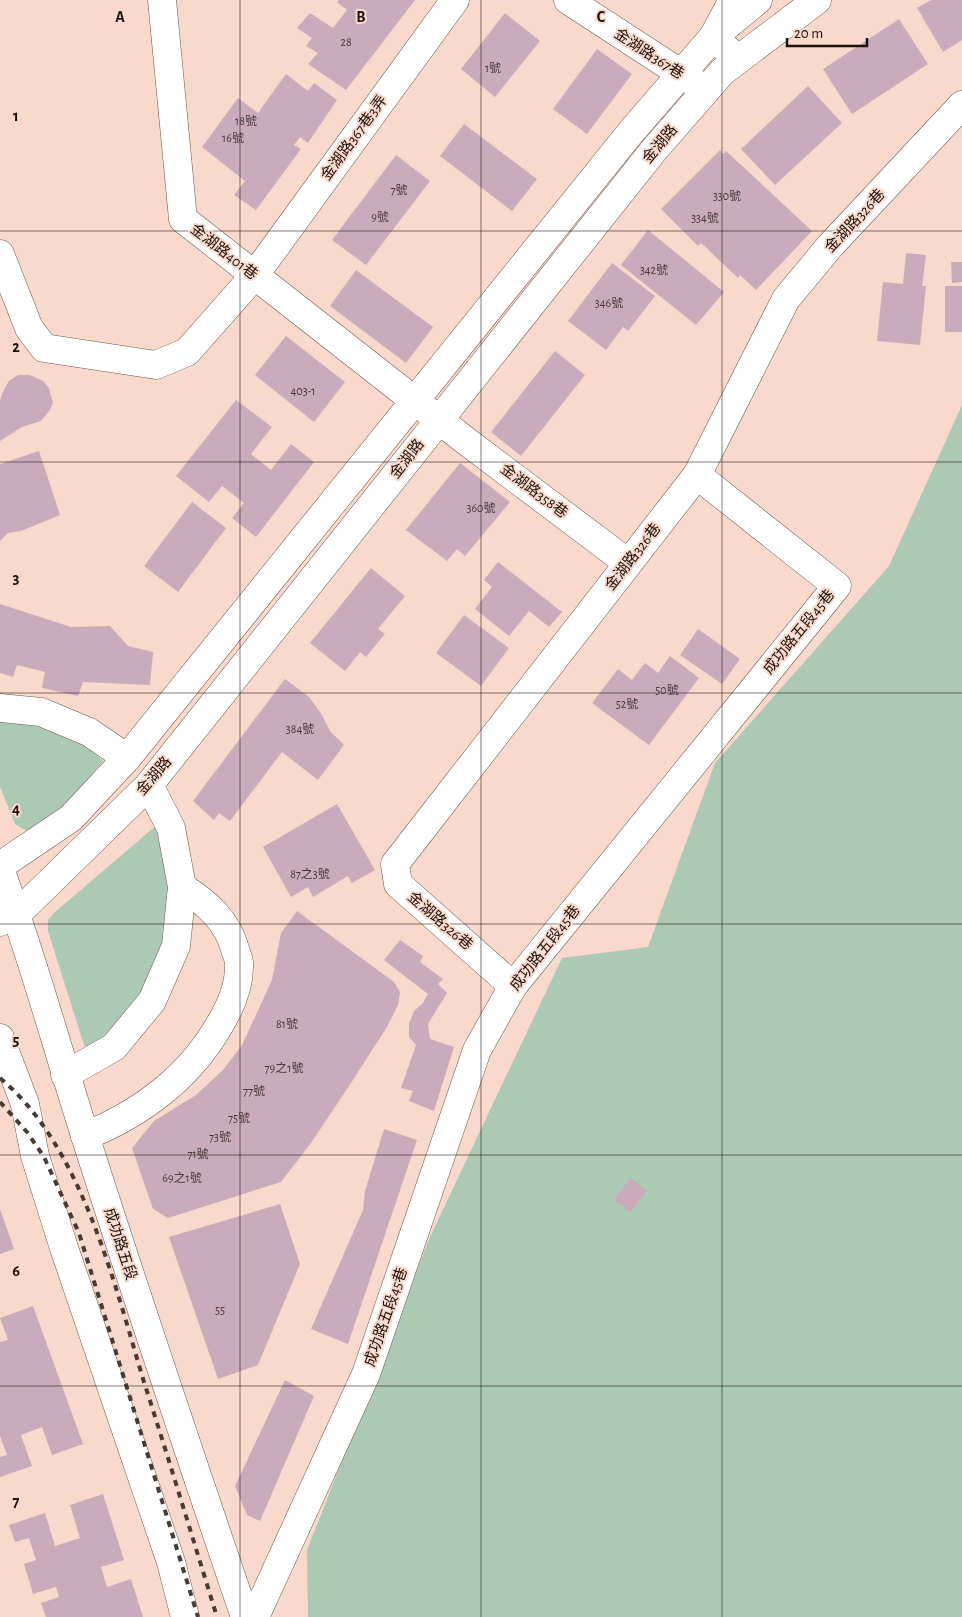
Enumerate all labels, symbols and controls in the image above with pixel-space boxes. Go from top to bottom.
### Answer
text: A [115,9,125,25]
text: B [356,9,366,25]
text: C [597,9,606,25]
scale bar [787,15,867,47]
street label: 金湖路367巷 [612,25,687,82]
text: 20 m [794,26,823,41]
house number: 28 [340,36,352,48]
house number: 1號 [485,62,501,74]
street label: 金湖路367巷3弄 [318,92,390,183]
text: 1 [13,108,19,124]
house number: 18號 [235,115,257,127]
street label: 金湖路 [639,121,680,166]
house number: 16號 [222,132,244,144]
house number: 7號 [390,184,408,196]
street label: 金湖路326巷 [821,186,888,255]
house number: 330號 [713,190,741,202]
house number: 9號 [371,211,389,223]
house number: 334號 [691,212,719,224]
street label: 金湖路401巷 [188,221,261,283]
house number: 342號 [640,264,668,276]
house number: 346號 [595,297,623,309]
text: 2 [12,339,20,355]
house number: 403-1 [291,385,315,397]
street label: 金湖路 [386,436,427,481]
street label: 金湖路358巷 [498,460,571,521]
house number: 360號 [467,502,495,514]
street label: 金湖路326巷 [602,520,664,593]
text: 3 [13,570,20,586]
street label: 成功路五段45巷 [760,586,837,677]
house number: 50號 [655,684,679,696]
house number: 52號 [616,698,638,710]
house number: 384號 [286,723,314,735]
street label: 金湖路 [133,753,174,798]
text: 4 [12,801,20,817]
house number: 87之3號 [290,867,330,880]
street label: 金湖路326巷 [405,888,476,953]
street label: 成功路五段45巷 [506,902,583,993]
house number: 81號 [276,1018,298,1030]
text: 5 [13,1032,20,1048]
house number: 79之1號 [265,1061,303,1074]
house number: 77號 [243,1085,265,1097]
house number: 75號 [228,1112,250,1124]
house number: 73號 [209,1131,231,1143]
house number: 71號 [187,1148,209,1160]
house number: 69之1號 [162,1171,202,1184]
street label: 成功路五段 [101,1206,140,1282]
text: 6 [12,1263,20,1279]
street label: 成功路五段45巷 [361,1265,410,1368]
house number: 55 [215,1304,225,1316]
text: 7 [13,1494,20,1510]

